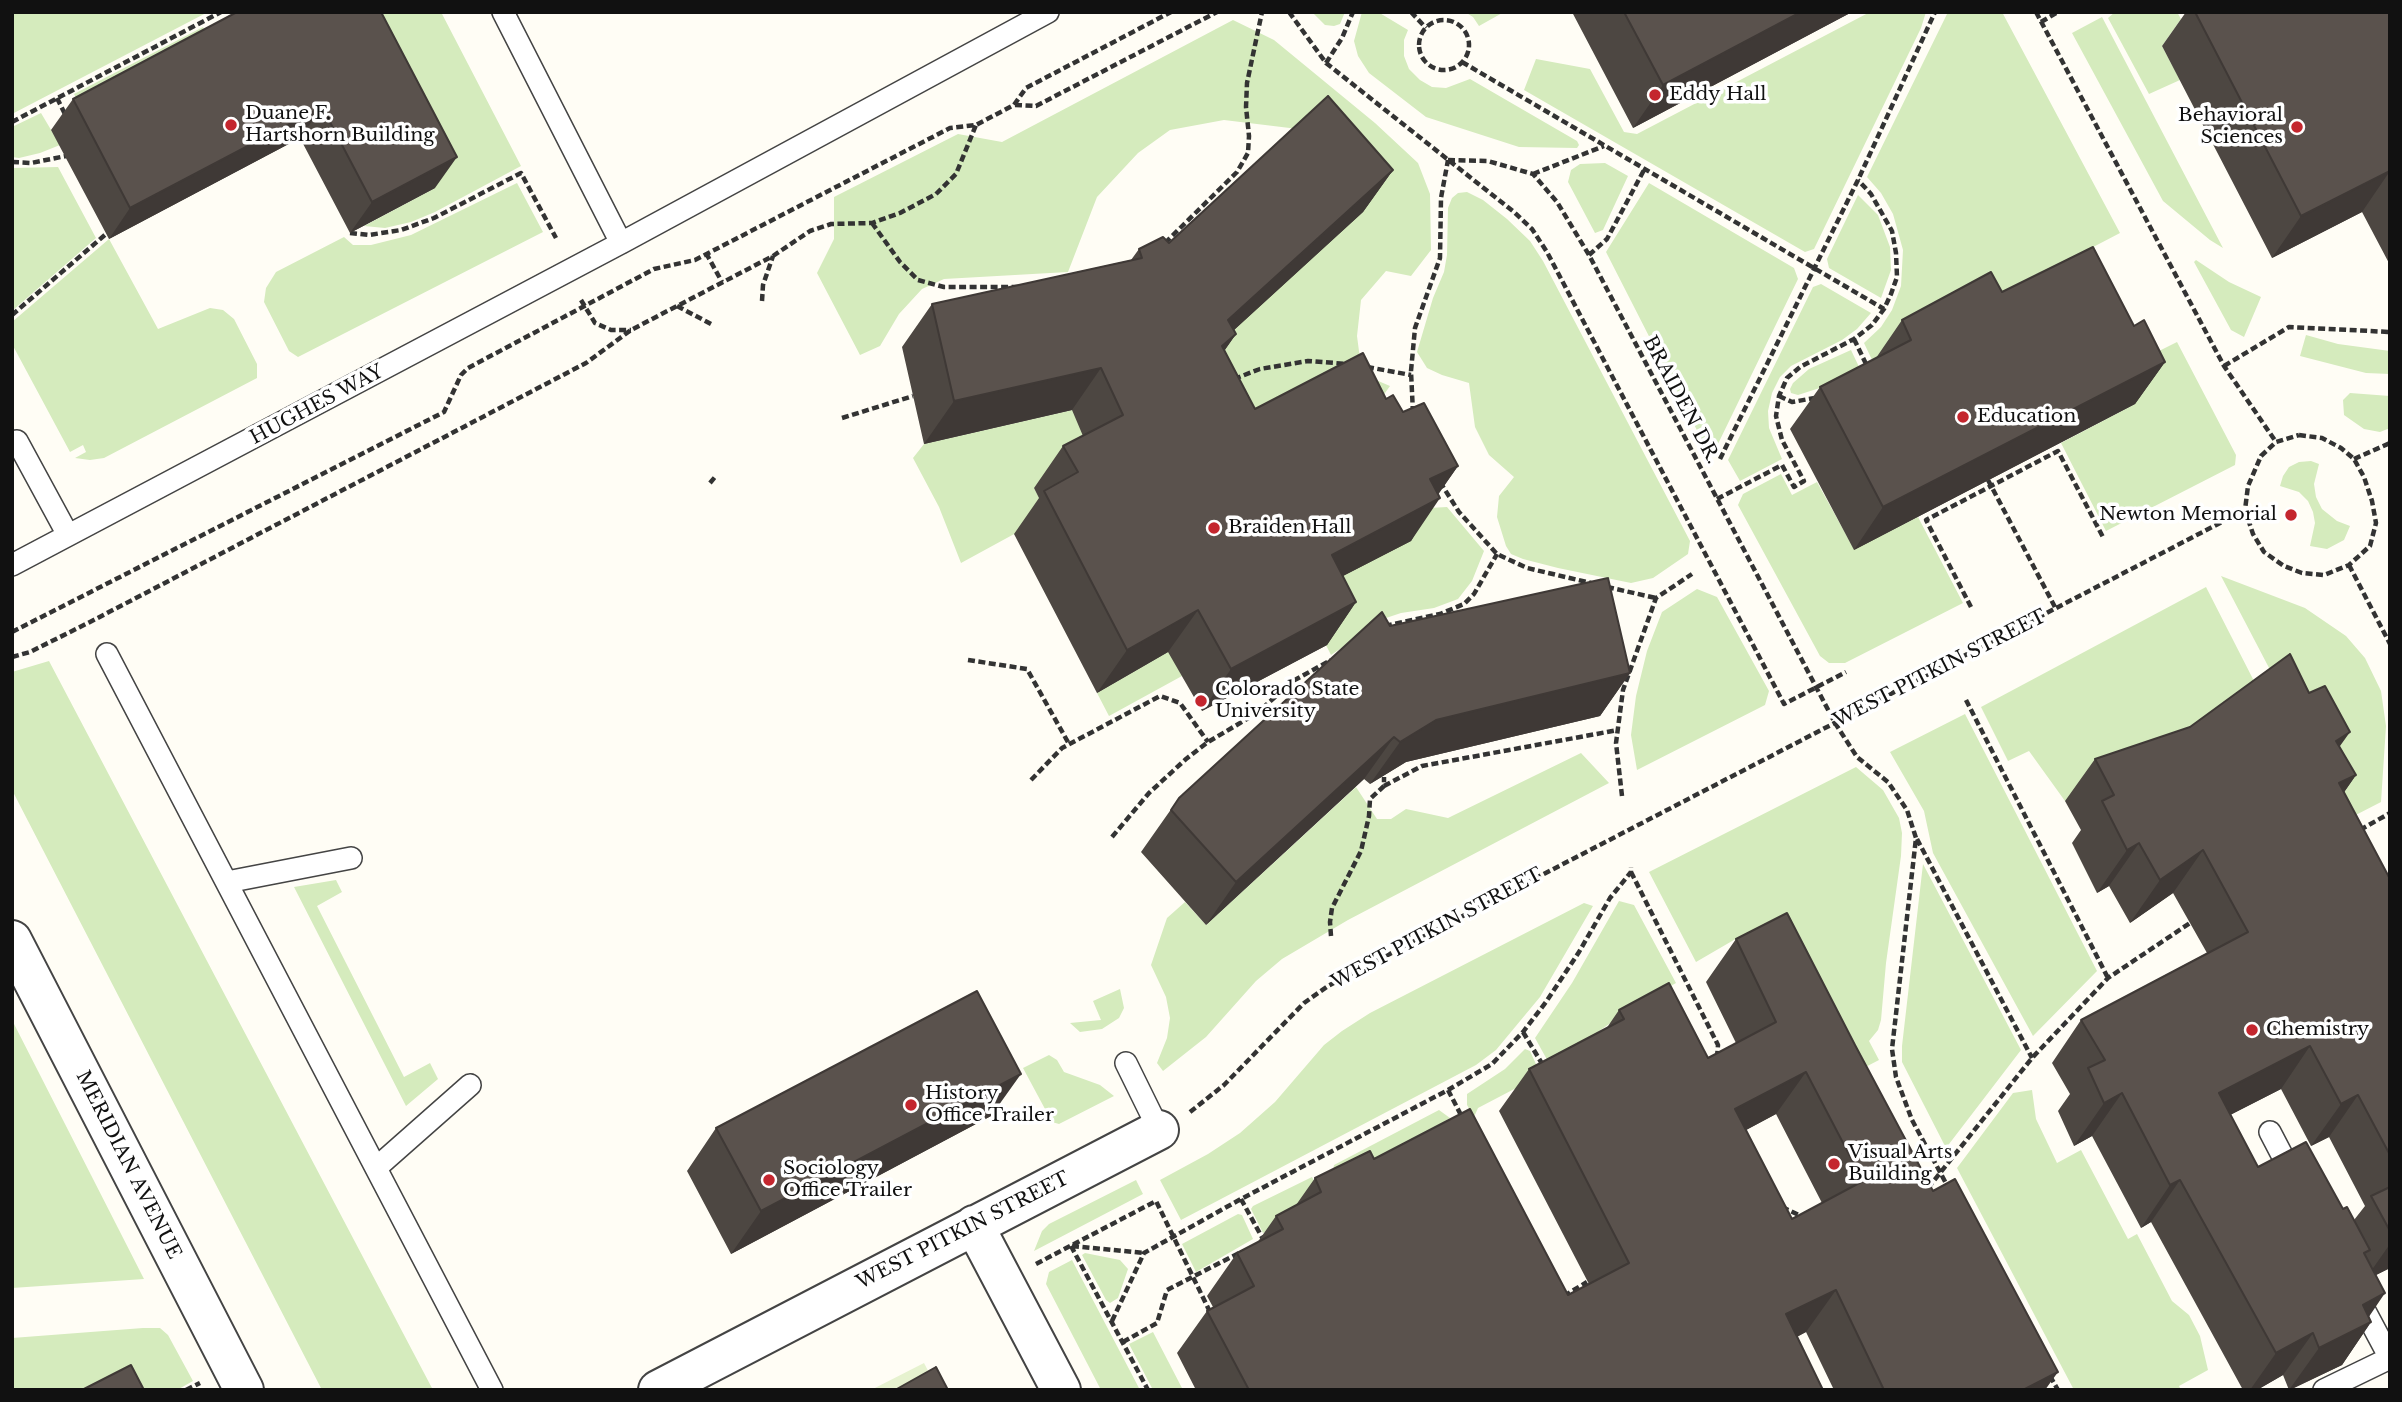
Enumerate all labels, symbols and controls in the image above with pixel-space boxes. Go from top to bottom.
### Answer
place label: Eddy Hall [1669,84,1766,106]
marker: Eddy Hall [1647,87,1663,103]
place label: Duane F. Hartshorn Building [245,103,435,147]
place label: Behavioral Sciences [2178,105,2283,149]
marker: Duane F. Hartshorn Building [223,117,239,133]
marker: Behavioral Sciences [2289,119,2305,135]
street label: BRAIDEN DR. [1638,332,1724,468]
street label: HUGHES WAY [246,360,388,450]
place label: Education [1977,406,2076,428]
marker: Education [1955,409,1971,425]
place label: Newton Memorial [2099,504,2277,526]
marker: Newton Memorial [2283,507,2299,523]
place label: Braiden Hall [1228,517,1351,539]
marker: Braiden Hall [1206,520,1222,536]
street label: WEST PITKIN STREET [1830,605,2050,733]
place label: Colorado State University [1215,679,1359,723]
marker: Colorado State University [1193,693,1209,709]
street label: WEST PITKIN STREET [1328,864,1546,994]
place label: Chemistry [2266,1019,2369,1041]
marker: Chemistry [2244,1022,2260,1038]
street label: MERIDIAN AVENUE [71,1067,185,1263]
place label: History Office Trailer [925,1083,1054,1127]
marker: History Office Trailer [903,1097,919,1113]
place label: Visual Arts Building [1848,1142,1952,1186]
marker: Visual Arts Building [1826,1156,1842,1172]
place label: Sociology Office Trailer [783,1158,912,1202]
street label: WEST PITKIN STREET [853,1167,1073,1295]
marker: Sociology Office Trailer [761,1172,777,1188]

